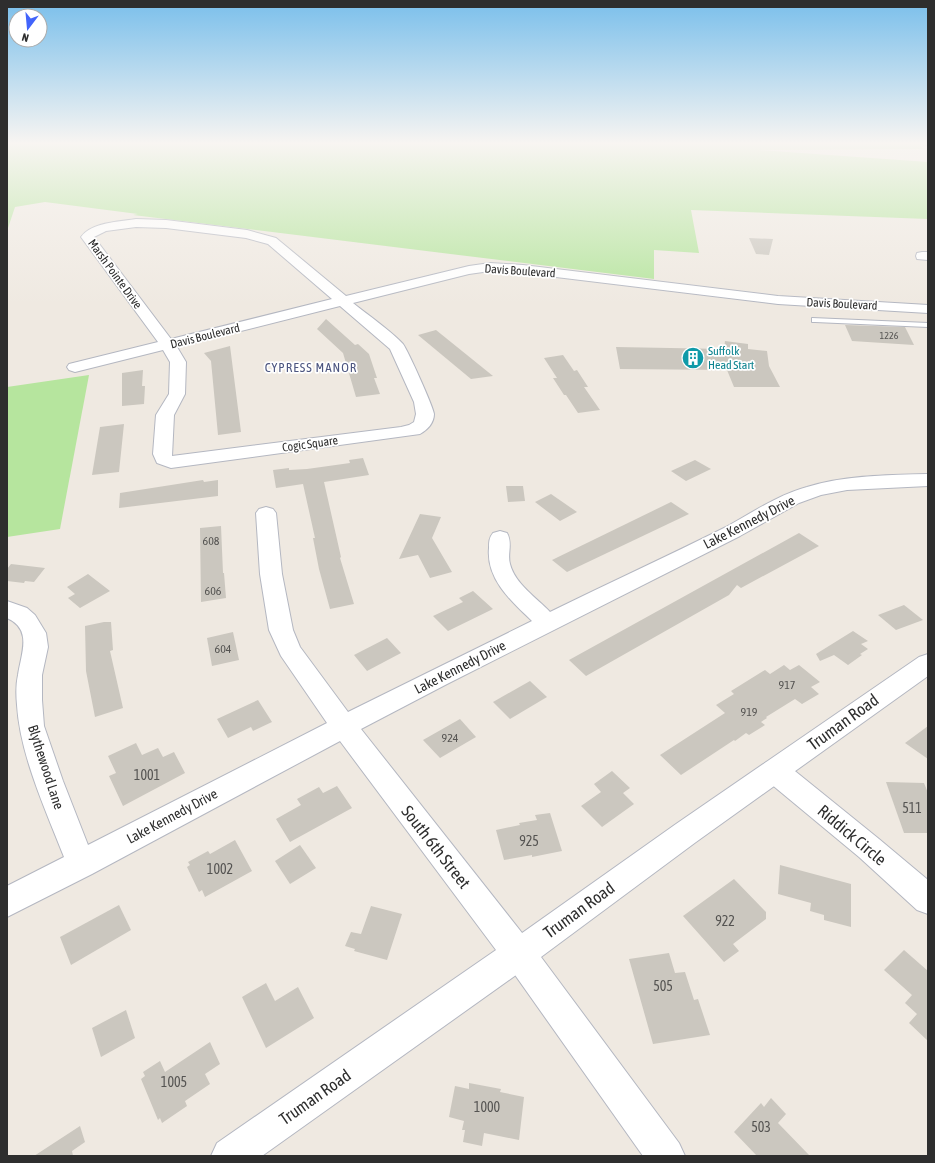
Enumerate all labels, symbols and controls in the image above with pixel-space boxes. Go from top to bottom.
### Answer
north arrow [8,8,48,48]
text: N [20,31,30,44]
street label: Marsh Pointe Drive [85,236,145,312]
street label: Davis Boulevard [484,262,556,280]
street label: Davis Boulevard [806,295,878,313]
street label: Davis Boulevard [169,321,241,351]
house number: 1226 [880,330,899,341]
place label: Suffolk Head Start [708,344,755,372]
building icon: Suffolk Head Start [680,345,706,371]
district label: CYPRESS MANOR [265,360,357,375]
street label: Cogic Square [281,433,339,455]
street label: Lake Kennedy Drive [701,492,797,552]
house number: 608 [203,534,220,548]
house number: 606 [205,584,222,598]
street label: Lake Kennedy Drive [412,637,508,697]
house number: 604 [215,642,232,656]
house number: 917 [779,678,796,692]
street label: Truman Road [804,690,882,754]
house number: 919 [741,705,758,719]
street label: Blythewood Lane [25,723,67,811]
house number: 924 [442,731,459,745]
house number: 1001 [134,767,160,783]
street label: Lake Kennedy Drive [124,785,220,847]
house number: 511 [902,800,922,816]
street label: Riddick Circle [814,801,891,870]
street label: South 6th Street [397,802,475,892]
house number: 925 [519,833,539,849]
house number: 1002 [207,861,233,877]
street label: Truman Road [540,878,618,942]
house number: 922 [715,913,735,929]
house number: 505 [653,978,673,994]
street label: Truman Road [275,1065,355,1129]
house number: 1005 [161,1074,187,1090]
house number: 1000 [474,1099,501,1115]
house number: 503 [751,1119,771,1135]

